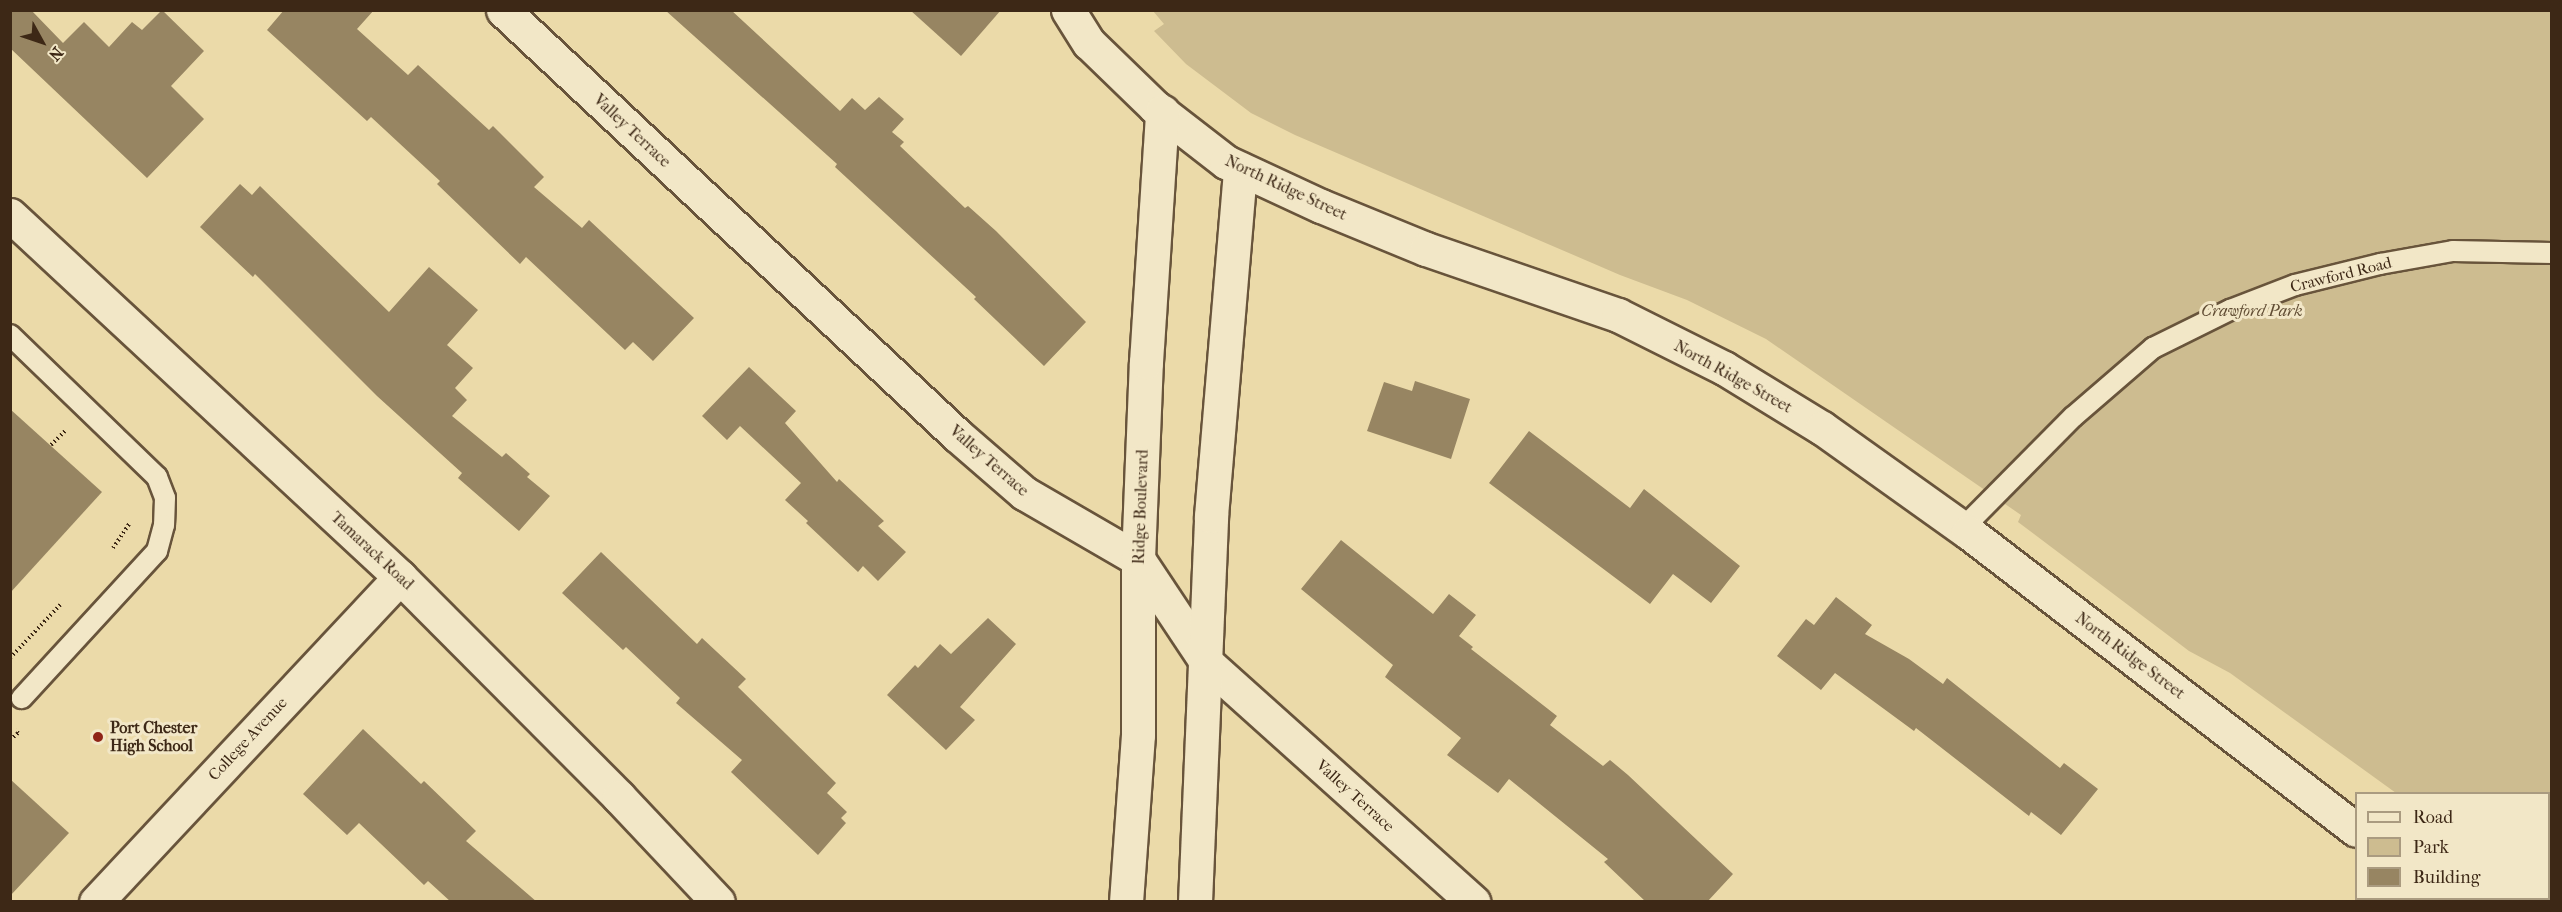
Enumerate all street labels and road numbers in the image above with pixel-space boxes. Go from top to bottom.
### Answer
street label: Valley Terrace [589,90,675,172]
street label: North Ridge Street [1222,151,1350,225]
street label: Crawford Road [2288,253,2394,297]
street label: North Ridge Street [1671,337,1795,417]
street label: Valley Terrace [946,421,1032,501]
street label: Ridge Boulevard [1129,449,1153,565]
street label: Tamarack Road [327,508,417,594]
street label: North Ridge Street [2072,609,2188,703]
street label: College Avenue [205,693,291,785]
street label: Valley Terrace [1312,756,1398,836]

